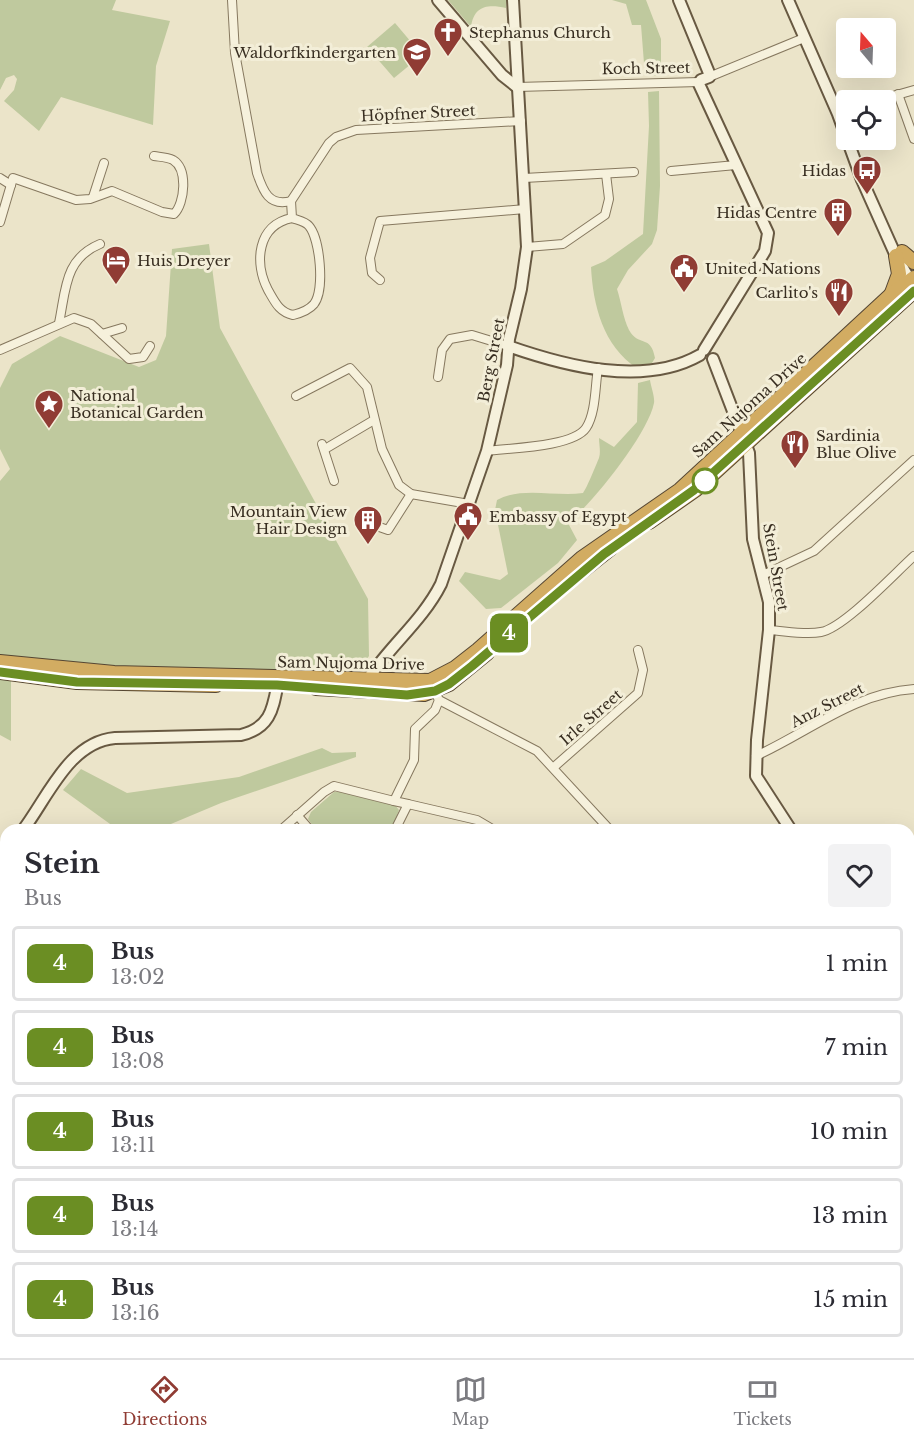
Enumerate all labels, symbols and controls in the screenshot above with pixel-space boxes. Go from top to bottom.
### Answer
church icon: Stephanus Church [432,16,464,58]
north arrow [836,18,896,78]
map controls [836,18,896,150]
place label: Stephanus Church [469,23,611,42]
school or university icon: Waldorfkindergarten [401,36,433,78]
place label: Waldorfkindergarten [233,43,396,62]
street label: Koch Street [601,58,691,78]
button: locate [836,90,896,150]
street label: Höpfner Street [360,100,476,125]
bus stop icon: Hidas [851,154,883,196]
place label: Hidas [802,161,846,180]
building icon: Hidas Centre [822,196,854,238]
place label: Hidas Centre [716,203,817,222]
hotel icon: Huis Dreyer [100,244,132,286]
place label: Huis Dreyer [137,251,231,270]
public building icon: United Nations [668,252,700,294]
place label: United Nations [705,259,821,278]
restaurant icon: Carlito's [823,276,855,318]
place label: Carlito's [756,283,818,302]
street label: Berg Street [474,316,509,404]
street label: Sam Nujoma Drive [688,349,810,461]
place label: National Botanical Garden [70,386,204,422]
place icon: National Botanical Garden [33,388,65,430]
place label: Sardinia Blue Olive [816,426,897,462]
restaurant icon: Sardinia Blue Olive [779,428,811,470]
unlabelled marker [692,468,718,494]
public building icon: Embassy of Egypt [452,500,484,542]
place label: Mountain View Hair Design [230,502,347,538]
building icon: Mountain View Hair Design [352,504,384,546]
place label: Embassy of Egypt [489,507,627,526]
street label: Stein Street [759,522,793,613]
line badge: 4 [490,614,528,652]
text: 4 [502,620,516,646]
street label: Sam Nujoma Drive [277,652,425,674]
street label: Anz Street [786,678,867,732]
street label: Irle Street [556,685,626,749]
button: heart [828,844,891,907]
text: Stein [24,846,100,881]
text: Bus [24,886,62,910]
text: Bus [111,938,154,965]
text: 4 [53,950,67,976]
text: 1 min [826,950,888,977]
text: 13:02 [111,965,165,989]
text: Bus [111,1022,154,1049]
text: 4 [53,1034,67,1060]
text: 7 min [824,1034,888,1061]
text: 13:08 [111,1049,164,1073]
text: Bus [111,1106,154,1133]
text: 4 [53,1118,67,1144]
text: 10 min [810,1118,888,1145]
text: 13:11 [111,1133,156,1157]
text: Bus [111,1190,154,1217]
text: 4 [53,1202,67,1228]
text: 13 min [812,1202,888,1229]
text: 13:14 [111,1217,159,1241]
text: Bus [111,1274,154,1301]
text: 4 [53,1286,67,1312]
text: 15 min [813,1286,888,1313]
text: 13:16 [111,1301,160,1325]
tab: Directions [122,1373,207,1429]
tab: Map [452,1373,489,1429]
tab: Tickets [734,1373,792,1429]

